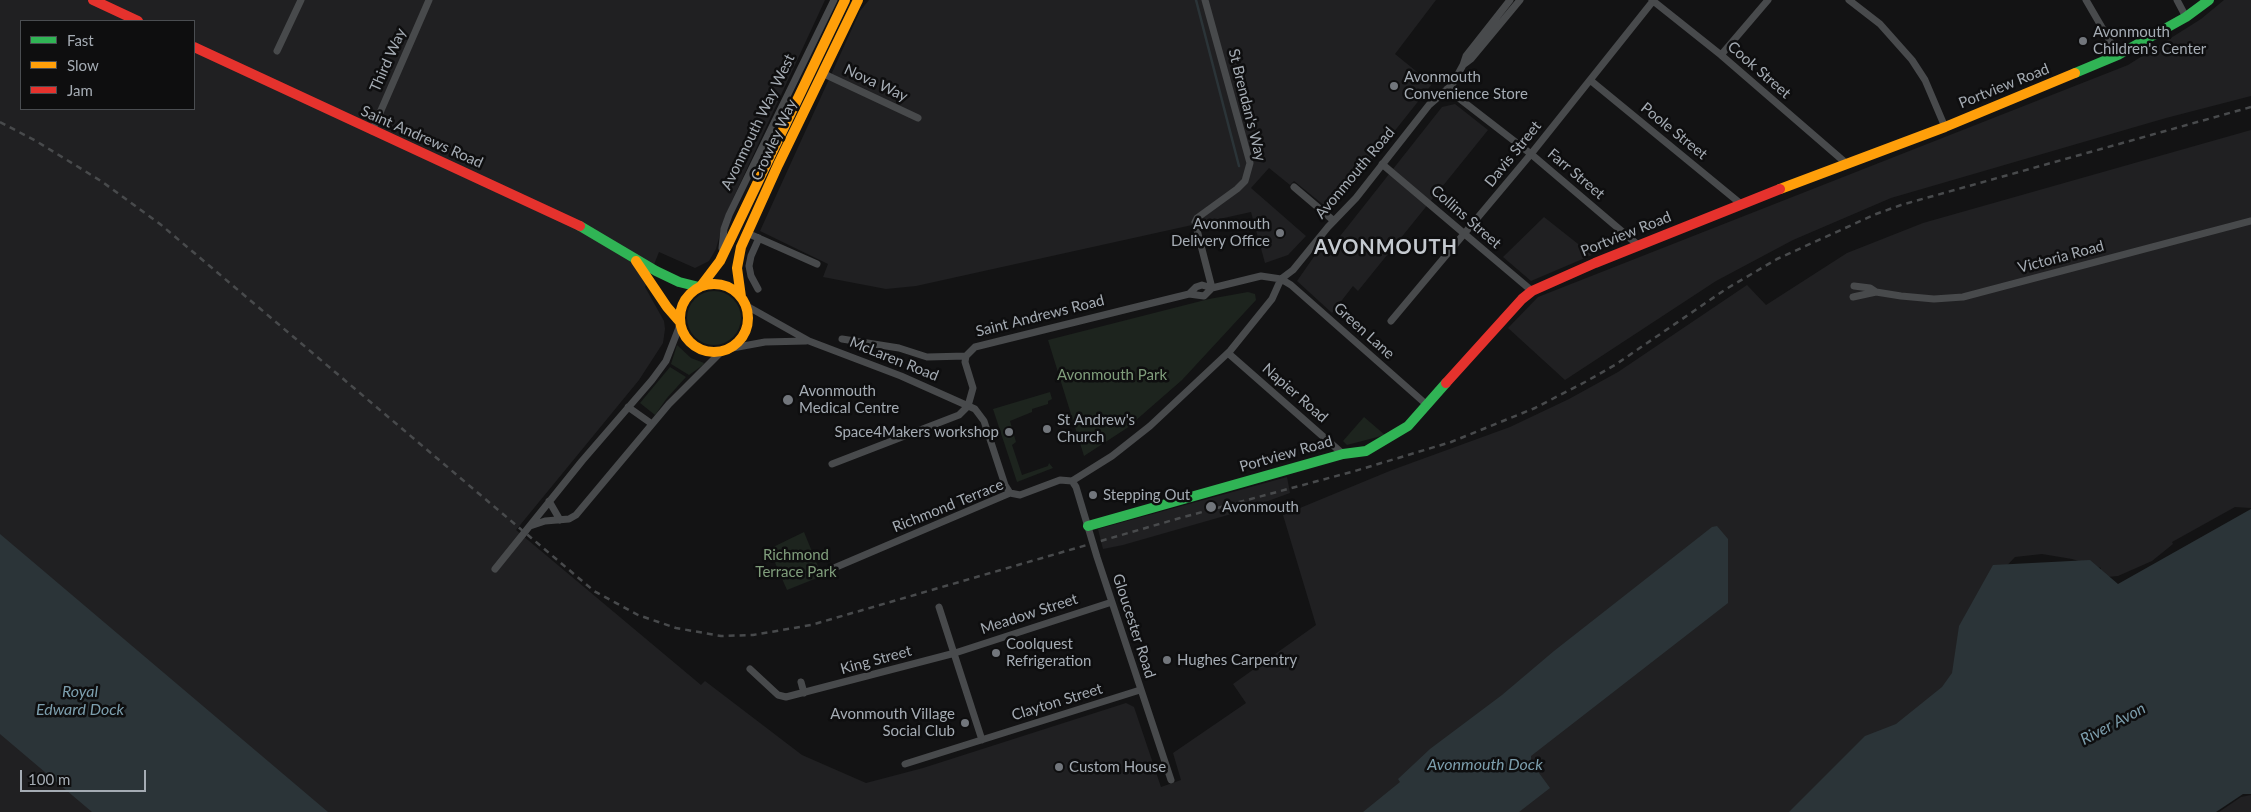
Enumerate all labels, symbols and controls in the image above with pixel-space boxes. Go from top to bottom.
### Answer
legend [20,20,195,110]
place label: Avonmouth Children's Center [2093,23,2206,58]
street label: Third Way [366,25,410,95]
text: Fast [67,31,94,49]
marker: Avonmouth Children's Center [2077,35,2089,47]
street label: Cook Street [1724,38,1794,102]
street label: St Brendan's Way [1224,47,1270,163]
street label: Avonmouth Way West [717,51,799,193]
text: Slow [67,56,99,74]
street label: Nova Way [841,60,911,106]
street label: Portview Road [1956,60,2052,112]
place label: Avonmouth Convenience Store [1404,68,1528,103]
marker: Avonmouth Convenience Store [1388,80,1400,92]
text: Jam [67,81,93,99]
street label: Crowley Way [747,96,801,184]
street label: Poole Street [1637,99,1711,163]
street label: Saint Andrews Road [358,102,486,172]
street label: Davis Street [1481,117,1545,191]
street label: Avonmouth Road [1311,124,1399,222]
street label: Farr Street [1544,145,1608,203]
street label: Collins Street [1427,182,1505,252]
street label: Portview Road [1578,208,1674,260]
place label: Avonmouth Delivery Office [1171,215,1270,250]
marker: Avonmouth Delivery Office [1274,227,1286,239]
district label: AVONMOUTH [1313,236,1459,260]
street label: Victoria Road [2016,237,2106,277]
street label: Saint Andrews Road [974,291,1106,341]
street label: Green Lane [1330,299,1398,363]
street label: McLaren Road [847,333,941,385]
street label: Napier Road [1258,360,1332,426]
park label: Avonmouth Park [1057,366,1167,384]
place label: Avonmouth Medical Centre [799,382,899,417]
marker: Avonmouth Medical Centre [781,393,795,407]
place label: St Andrew's Church [1057,411,1135,446]
place label: Space4Makers workshop [834,423,999,441]
marker: St Andrew's Church [1041,423,1053,435]
marker: Space4Makers workshop [1003,426,1015,438]
street label: Portview Road [1237,432,1335,476]
street label: Richmond Terrace [890,476,1006,536]
place label: Stepping Out [1103,486,1190,504]
marker: Stepping Out [1087,489,1099,501]
place label: Avonmouth [1222,498,1299,516]
marker: Avonmouth [1204,500,1218,514]
park label: Richmond Terrace Park [755,546,837,581]
street label: Gloucester Road [1109,572,1159,680]
street label: Meadow Street [978,590,1080,638]
place label: Coolquest Refrigeration [1006,635,1091,670]
street label: King Street [838,642,914,678]
marker: Coolquest Refrigeration [990,647,1002,659]
place label: Hughes Carpentry [1177,651,1297,669]
marker: Hughes Carpentry [1161,654,1173,666]
street label: Clayton Street [1009,680,1105,724]
water label: Royal Edward Dock [36,682,124,720]
water label: River Avon [2077,699,2149,749]
place label: Avonmouth Village Social Club [830,705,955,740]
marker: Avonmouth Village Social Club [959,717,971,729]
water label: Avonmouth Dock [1427,755,1543,775]
place label: Custom House [1069,758,1166,776]
scale bar [22,760,149,792]
marker: Custom House [1053,761,1065,773]
text: 100 m [28,770,70,788]

